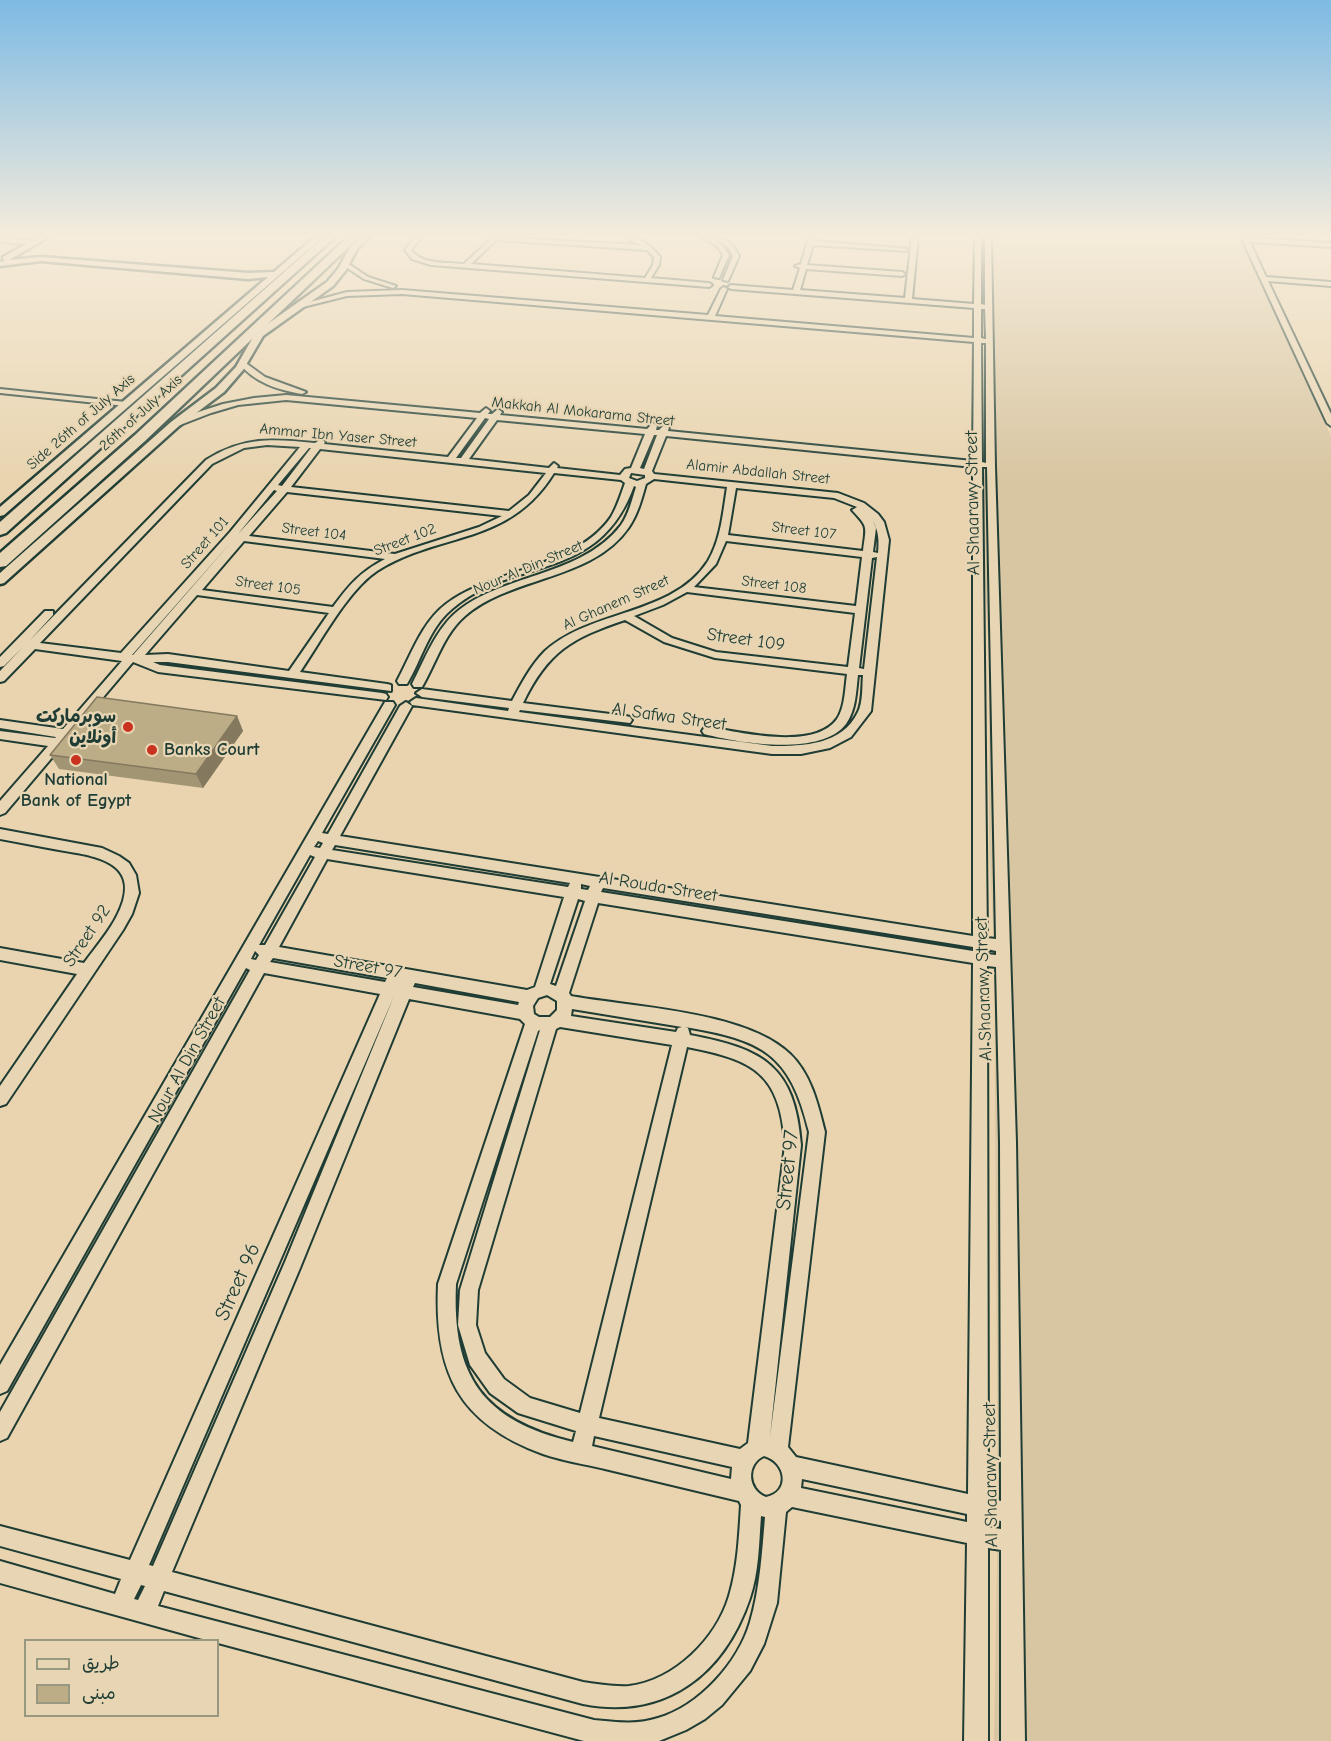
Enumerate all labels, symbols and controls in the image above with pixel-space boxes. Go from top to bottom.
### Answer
street label: Side 26th of July Axis [23,370,139,474]
street label: 26th of July Axis [96,371,186,455]
street label: Makkah Al Mokarama Street [491,393,675,431]
street label: Ammar Ibn Yaser Street [259,420,417,452]
street label: Al Shaarawy Street [961,431,985,575]
street label: Alamir Abdallah Street [686,456,830,488]
street label: Street 101 [177,513,233,573]
street label: Street 107 [771,518,837,544]
street label: Street 104 [281,519,347,545]
street label: Street 102 [371,520,439,560]
street label: Nour Al Din Street [471,537,585,599]
street label: Al Ghanem Street [560,572,672,634]
street label: Street 108 [740,572,808,598]
street label: Street 105 [234,573,302,599]
street label: Street 109 [706,624,786,656]
street label: Al Safwa Street [610,698,728,736]
place label: سوبرماركت أونلاين [36,706,116,748]
marker: سوبرماركت أونلاين [121,720,135,734]
place label: Banks Court [164,739,259,761]
marker: Banks Court [145,743,159,757]
marker: National Bank of Egypt [69,753,83,767]
place label: National Bank of Egypt [21,769,131,812]
street label: Al Rouda Street [597,867,719,907]
street label: Street 92 [58,901,116,971]
street label: Al Shaarawy Street [971,916,997,1062]
street label: Street 97 [332,950,404,984]
street label: Nour Al Din Street [143,993,231,1127]
street label: Street 97 [771,1129,805,1211]
street label: Street 96 [210,1239,266,1325]
street label: Al Shaarawy Street [979,1403,1003,1547]
legend [24,1639,219,1717]
text: طريق [82,1653,120,1674]
text: مبنى [82,1683,116,1704]

